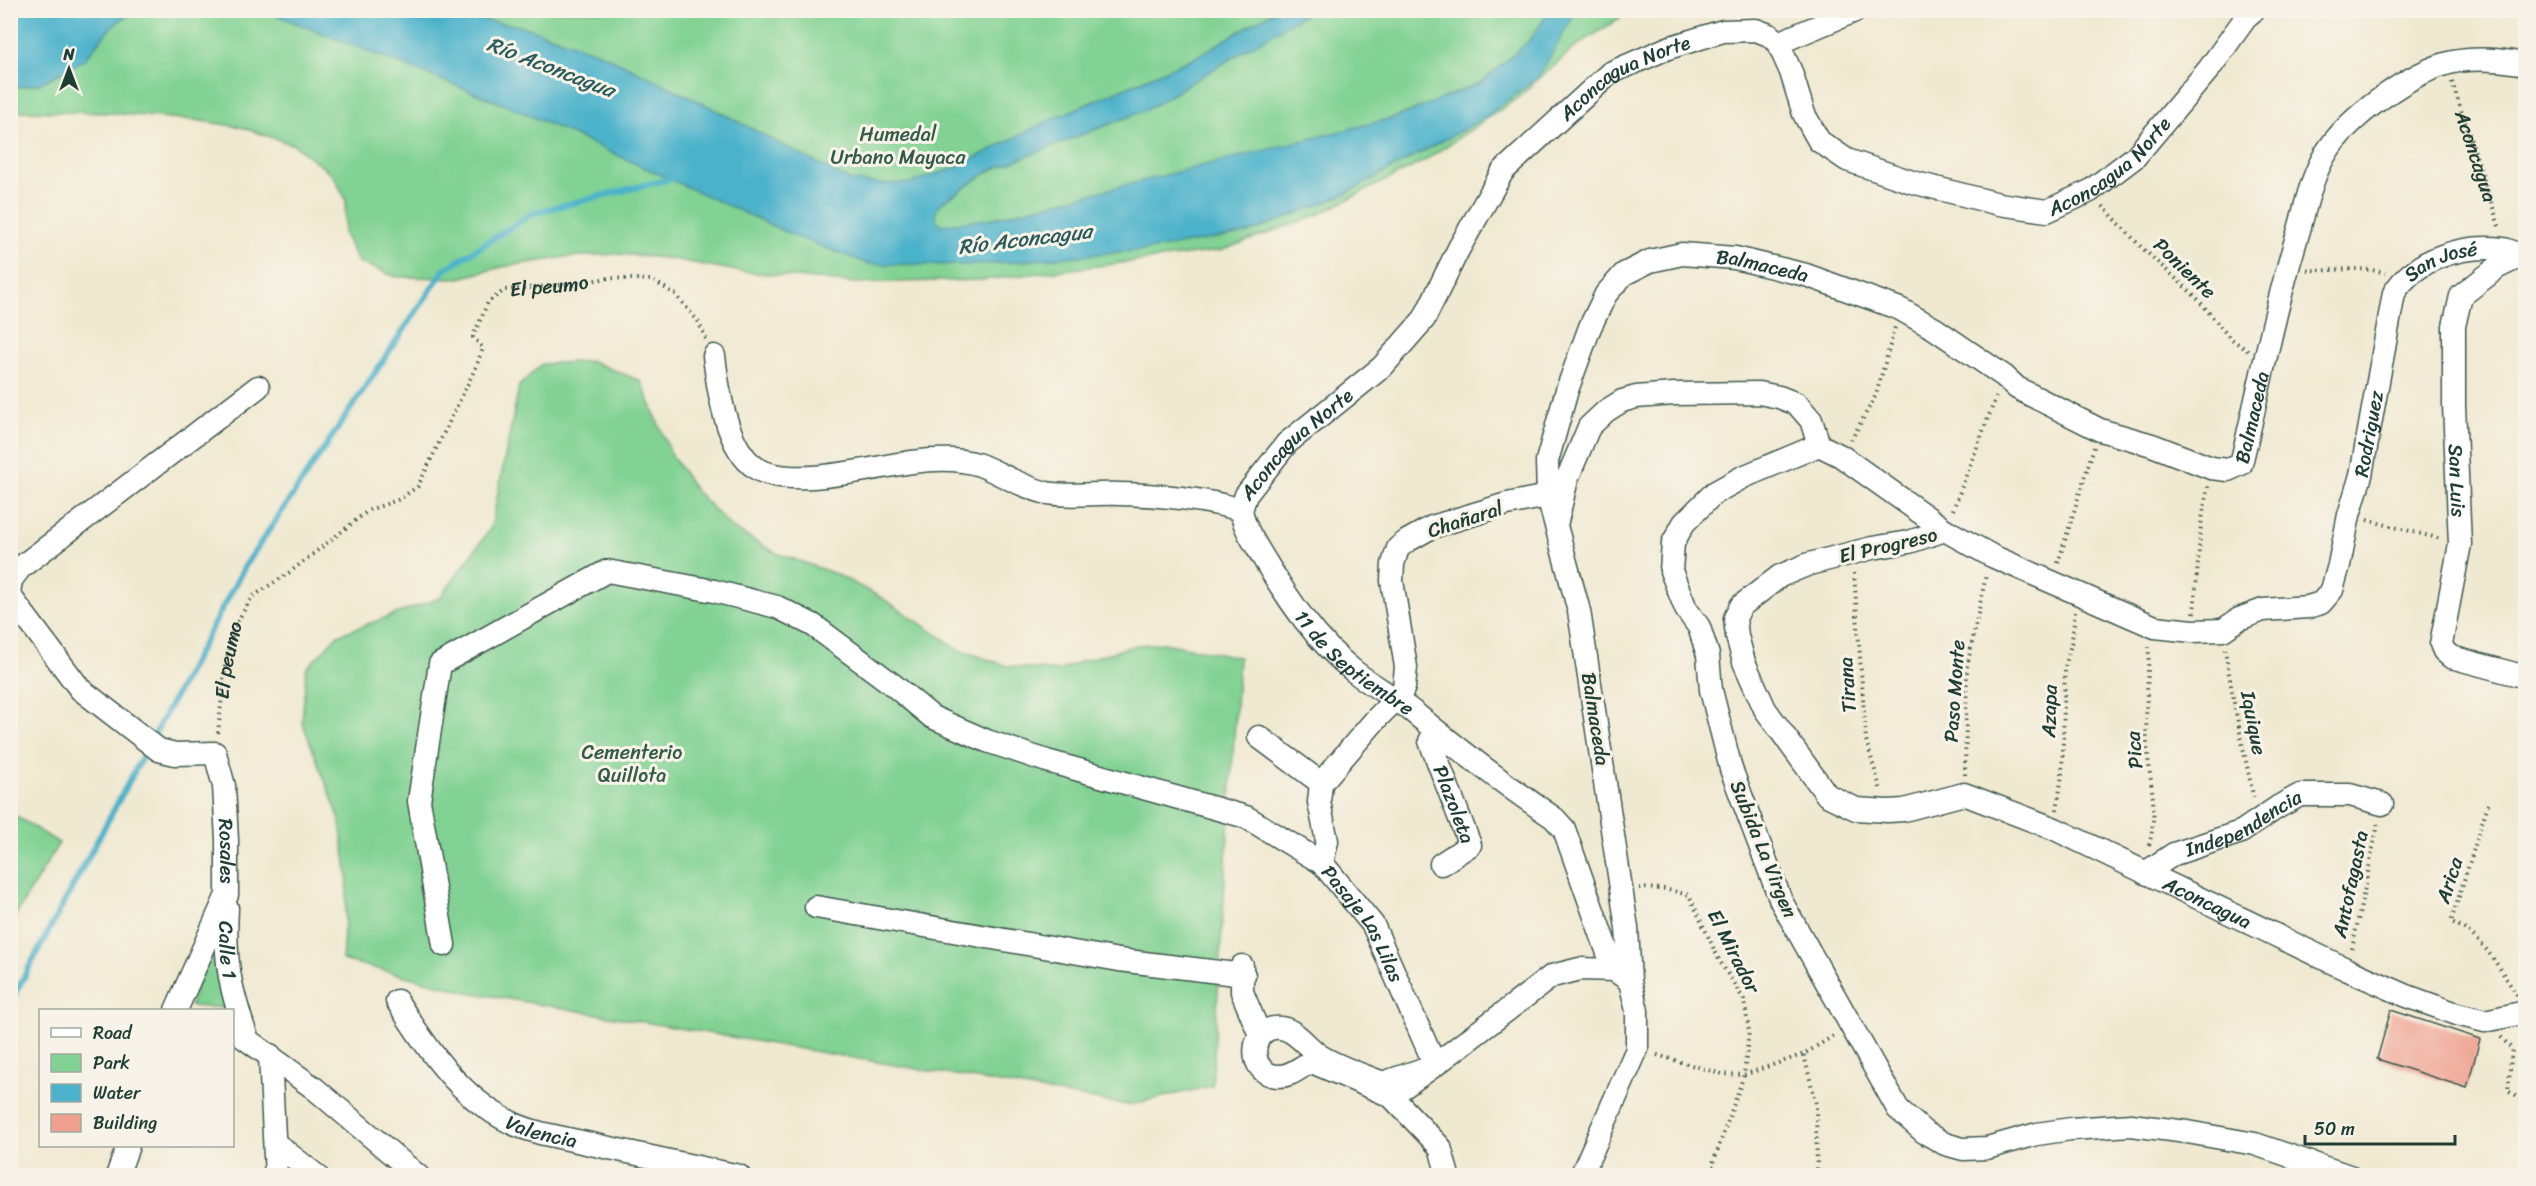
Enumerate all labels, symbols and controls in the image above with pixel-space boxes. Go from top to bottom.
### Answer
water label: Río Aconcagua [481,25,623,110]
street label: Aconcagua Norte [1550,25,1695,131]
north arrow [39,39,99,99]
text: N [62,40,75,69]
street label: Aconcagua [2444,105,2507,207]
street label: Aconcagua Norte [2041,108,2180,227]
park label: Humedal Urbano Mayaca [830,117,967,175]
water label: Río Aconcagua [956,212,1096,266]
street label: Poniente [2145,229,2225,308]
street label: San José [2396,231,2479,291]
street label: Balmaceda [1715,240,1812,293]
street label: El peumo [508,264,591,307]
street label: Balmaceda [2225,368,2280,467]
street label: Aconcagua Norte [1230,379,1362,509]
street label: Rodriguez [2344,387,2394,480]
street label: San Luis [2438,443,2476,519]
street label: Chañaral [1423,491,1508,548]
street label: El Progreso [1835,517,1941,574]
street label: 11 de Septiembre [1285,602,1422,725]
street label: El peumo [205,613,253,701]
street label: Paso Monte [1933,639,1976,744]
street label: Tirana [1828,656,1867,714]
street label: Balmaceda [1571,670,1620,768]
street label: Azapa [2031,683,2068,739]
street label: Iquique [2230,687,2277,758]
street label: Pica [2115,729,2154,770]
park label: Cementerio Quillota [582,735,682,793]
street label: Plazoleta [1423,760,1485,849]
street label: Subida La Virgen [1720,775,1807,924]
street label: Independencia [2180,780,2309,868]
street label: Rosales [208,818,244,884]
street label: Antofagasta [2322,827,2379,942]
street label: Arica [2425,852,2474,909]
street label: Pasaje Las Lilas [1312,857,1414,989]
street label: Aconcagua [2156,866,2258,939]
street label: El Mirador [1697,903,1771,1001]
street label: Calle 1 [208,921,247,982]
legend [39,1009,234,1147]
text: Road [93,1017,133,1049]
text: Park [93,1047,130,1079]
text: Water [93,1077,142,1109]
street label: Valencia [499,1105,580,1159]
text: Building [93,1107,157,1139]
scale bar [2305,1108,2455,1146]
text: 50 m [2314,1113,2355,1145]

